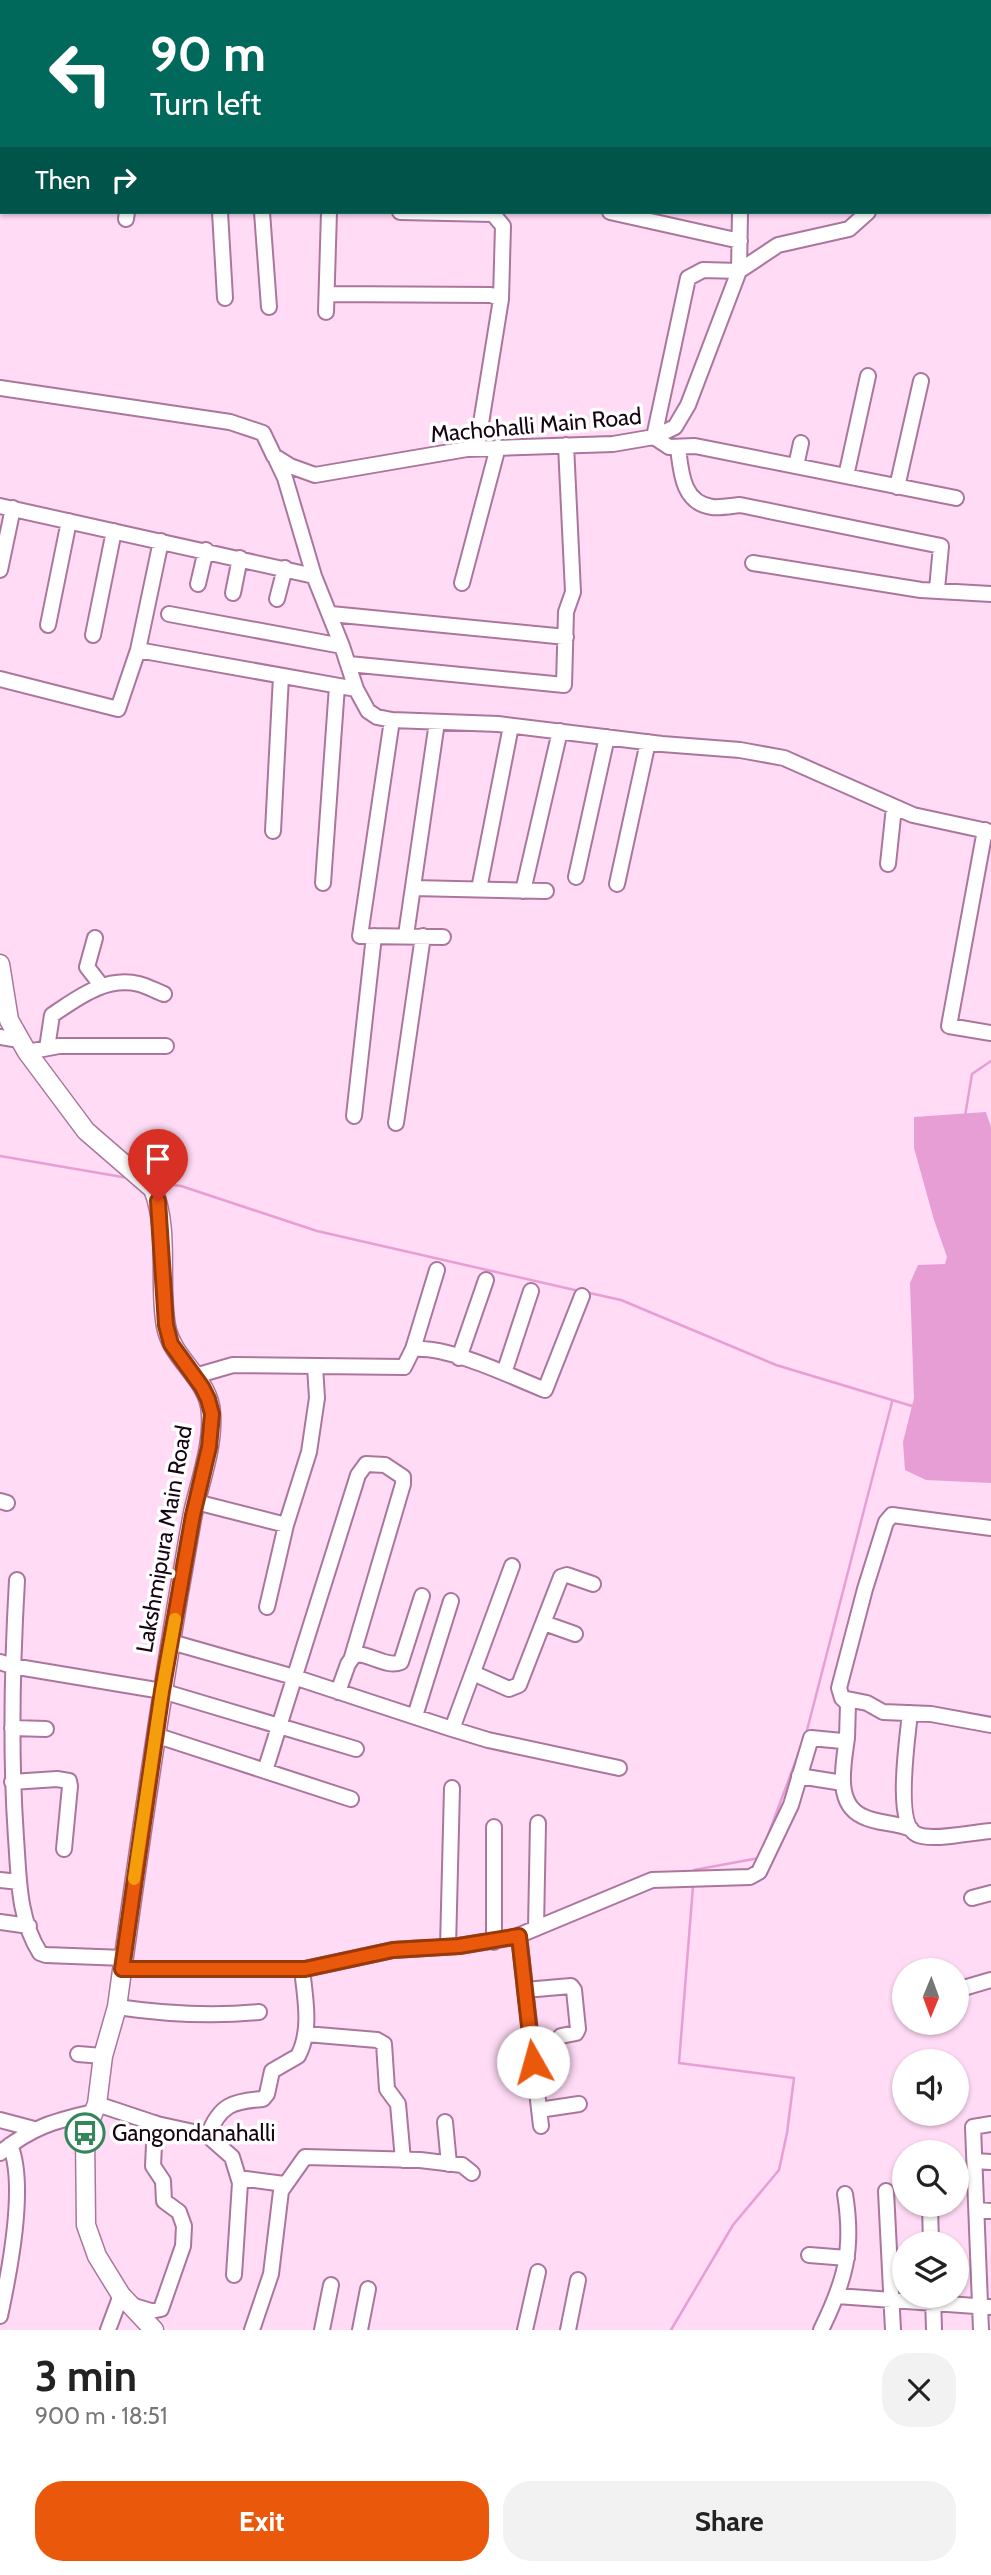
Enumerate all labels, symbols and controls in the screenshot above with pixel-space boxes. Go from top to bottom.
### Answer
text: 90 m [150,24,266,83]
icon: left [35,28,126,119]
text: Turn left [150,84,261,123]
icon: right [105,161,143,199]
text: Then [35,164,91,196]
street label: Machohalli Main Road [429,402,643,448]
pin [128,1129,188,1201]
icon: arrive [139,1140,177,1178]
street label: Lakshmipura Main Road [130,1423,198,1655]
north arrow [892,1958,970,2035]
map controls [892,1958,969,2308]
position arrow [496,2025,570,2099]
button: sound [892,2049,969,2126]
bus stop icon: Gangondanahalli [64,2112,106,2154]
place label: Gangondanahalli [112,2119,275,2147]
button: search [892,2140,969,2217]
button: layers [892,2231,969,2308]
text: 3 min [35,2350,137,2402]
button: close [882,2353,956,2427]
text: 900 m · 18:51 [35,2402,168,2430]
button: Exit [35,2481,489,2561]
button: Share [503,2481,956,2561]

